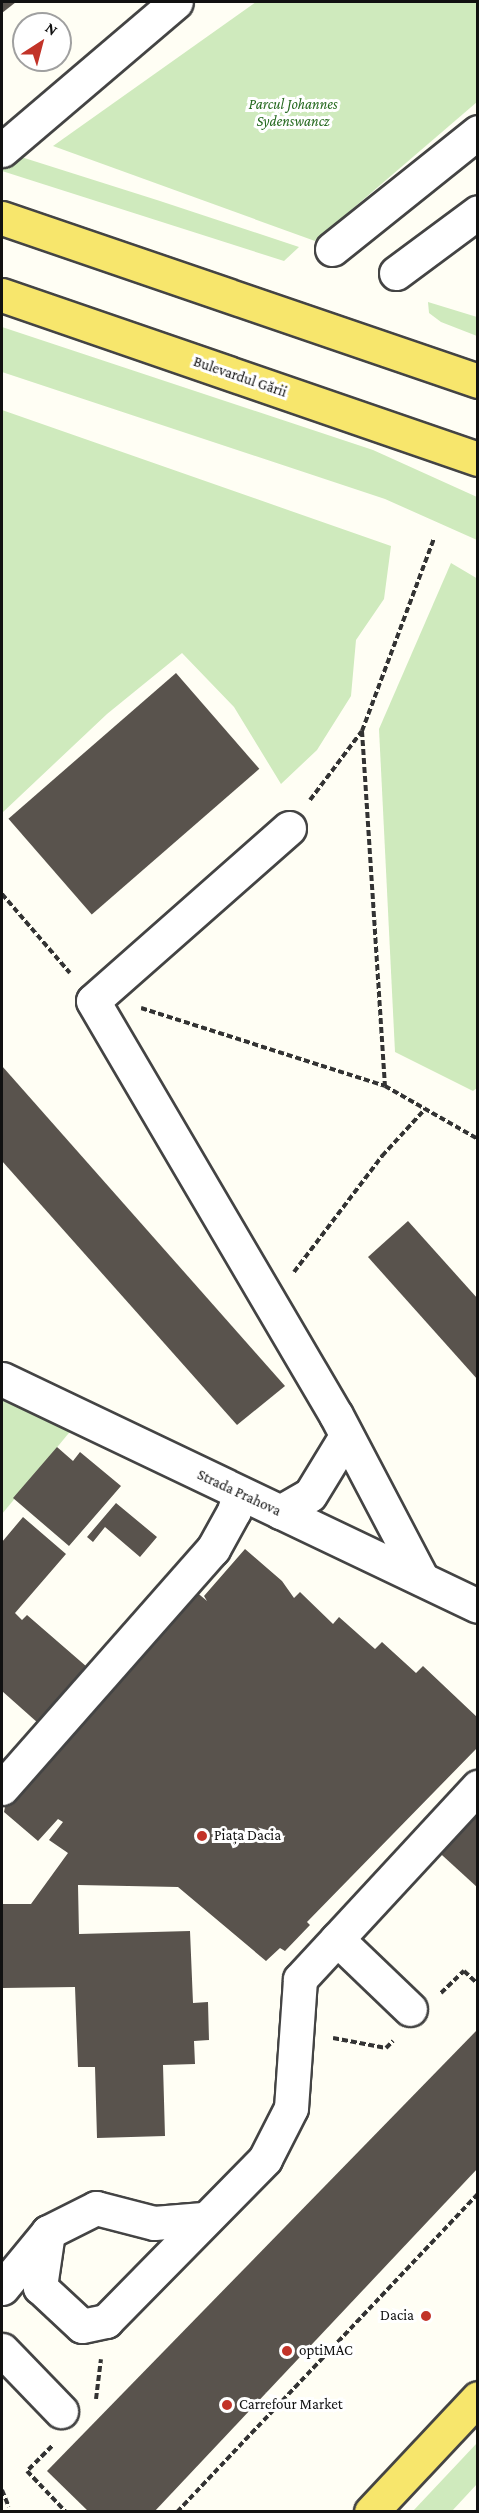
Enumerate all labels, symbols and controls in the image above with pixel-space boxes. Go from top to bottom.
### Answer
north arrow [12,12,72,72]
text: N [42,19,61,39]
park label: Parcul Johannes Sydenswancz [248,95,338,130]
street label: Bulevardul Gării [191,353,289,401]
street label: Strada Prahova [194,1466,284,1520]
place label: Piața Dacia [214,1827,281,1845]
marker: Piața Dacia [195,1829,209,1843]
place label: Dacia [380,2307,414,2325]
marker: Dacia [419,2309,433,2323]
place label: optiMAC [299,2342,353,2360]
marker: optiMAC [280,2344,294,2358]
place label: Carrefour Market [239,2396,343,2414]
marker: Carrefour Market [220,2398,234,2412]

